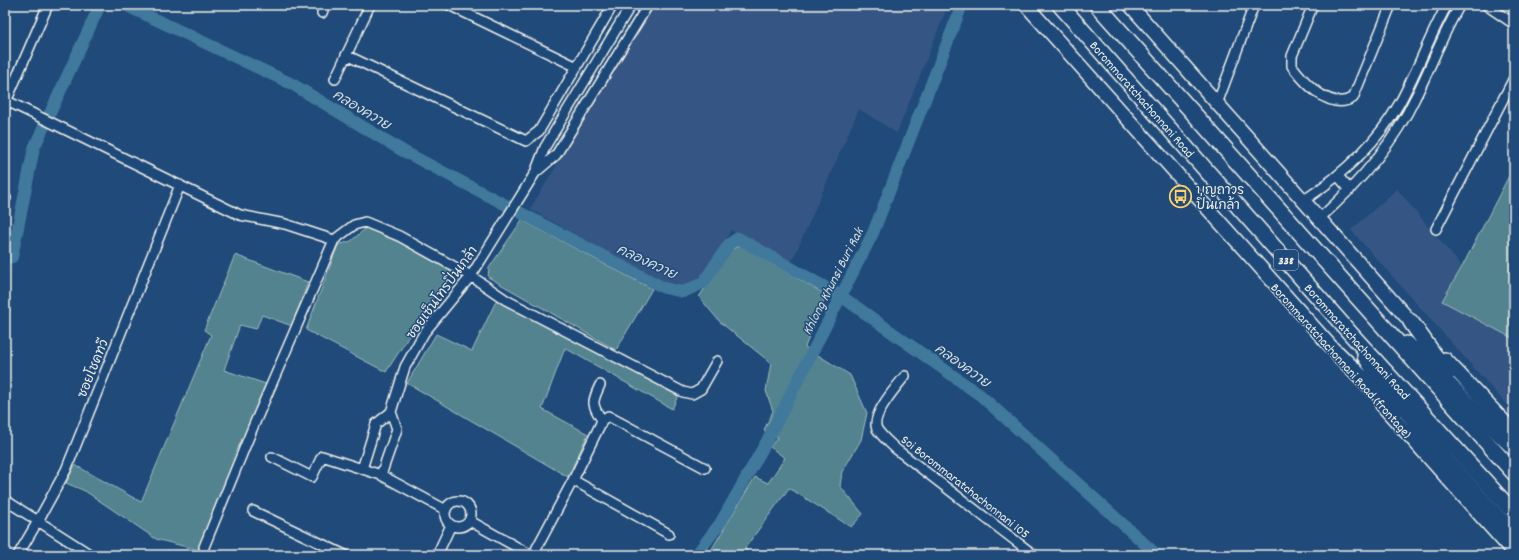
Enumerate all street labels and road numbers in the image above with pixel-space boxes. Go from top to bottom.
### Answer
street label: Borommaratchachonnani Road [1084,38,1198,163]
street label: ซอยเซ็นโทรปิ่นเกล้า [398,240,483,344]
road number: 338 [1274,250,1298,270]
street label: Borommaratchachonnani Road (frontage) [1265,280,1415,444]
street label: Borommaratchachonnani Road [1299,280,1413,405]
street label: ซอยโชคทวี [72,336,115,401]
street label: Soi Borommaratchachonnani 105 [896,432,1033,544]

